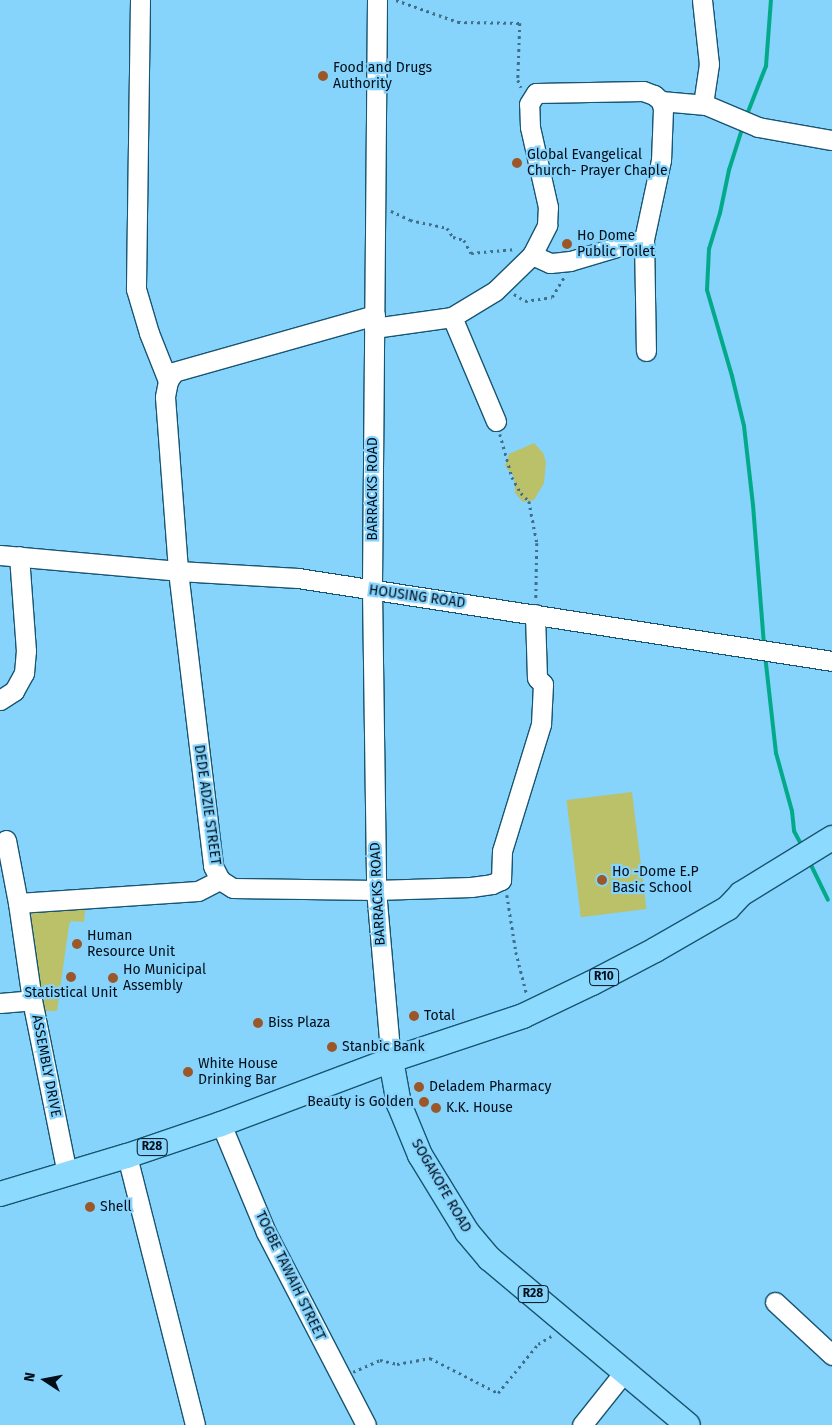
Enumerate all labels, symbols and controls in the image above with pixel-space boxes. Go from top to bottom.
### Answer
place label: Food and Drugs Authority [333,60,432,92]
marker: Food and Drugs Authority [317,70,329,82]
place label: Global Evangelical Church- Prayer Chaple [527,147,668,180]
marker: Global Evangelical Church- Prayer Chaple [511,157,523,169]
place label: Ho Dome Public Toilet [577,228,655,260]
marker: Ho Dome Public Toilet [561,238,573,250]
street label: BARRACKS ROAD [365,437,381,541]
street label: HOUSING ROAD [368,582,466,612]
street label: DEDE ADZIE STREET [190,744,224,866]
street label: BARRACKS ROAD [367,842,389,946]
place label: Ho -Dome E.P Basic School [612,864,699,896]
marker: Ho -Dome E.P Basic School [596,874,608,886]
place label: Human Resource Unit [87,928,175,960]
marker: Human Resource Unit [71,938,83,950]
place label: Ho Municipal Assembly [123,962,206,994]
road number: R10 [589,968,619,986]
marker: Statistical Unit [65,971,77,983]
marker: Ho Municipal Assembly [107,972,119,984]
place label: Statistical Unit [24,985,118,1001]
place label: Total [424,1008,455,1024]
marker: Total [408,1010,420,1022]
street label: ASSEMBLY DRIVE [28,1013,64,1119]
place label: Biss Plaza [268,1015,330,1031]
marker: Biss Plaza [252,1017,264,1029]
place label: Stanbic Bank [342,1039,425,1055]
marker: Stanbic Bank [326,1041,338,1053]
place label: White House Drinking Bar [198,1056,278,1088]
marker: White House Drinking Bar [182,1066,194,1078]
place label: Deladem Pharmacy [429,1079,551,1095]
marker: Deladem Pharmacy [413,1081,425,1093]
place label: Beauty is Golden [307,1094,414,1110]
marker: Beauty is Golden [418,1096,430,1108]
place label: K.K. House [446,1100,513,1116]
marker: K.K. House [430,1102,442,1114]
street label: SOGAKOFE ROAD [407,1136,475,1236]
road number: R28 [136,1138,168,1156]
place label: Shell [100,1199,132,1215]
marker: Shell [84,1201,96,1213]
street label: TOGBE TAWAIH STREET [251,1209,329,1343]
road number: R28 [517,1285,549,1304]
north arrow [20,1355,70,1405]
text: N [21,1371,39,1383]

